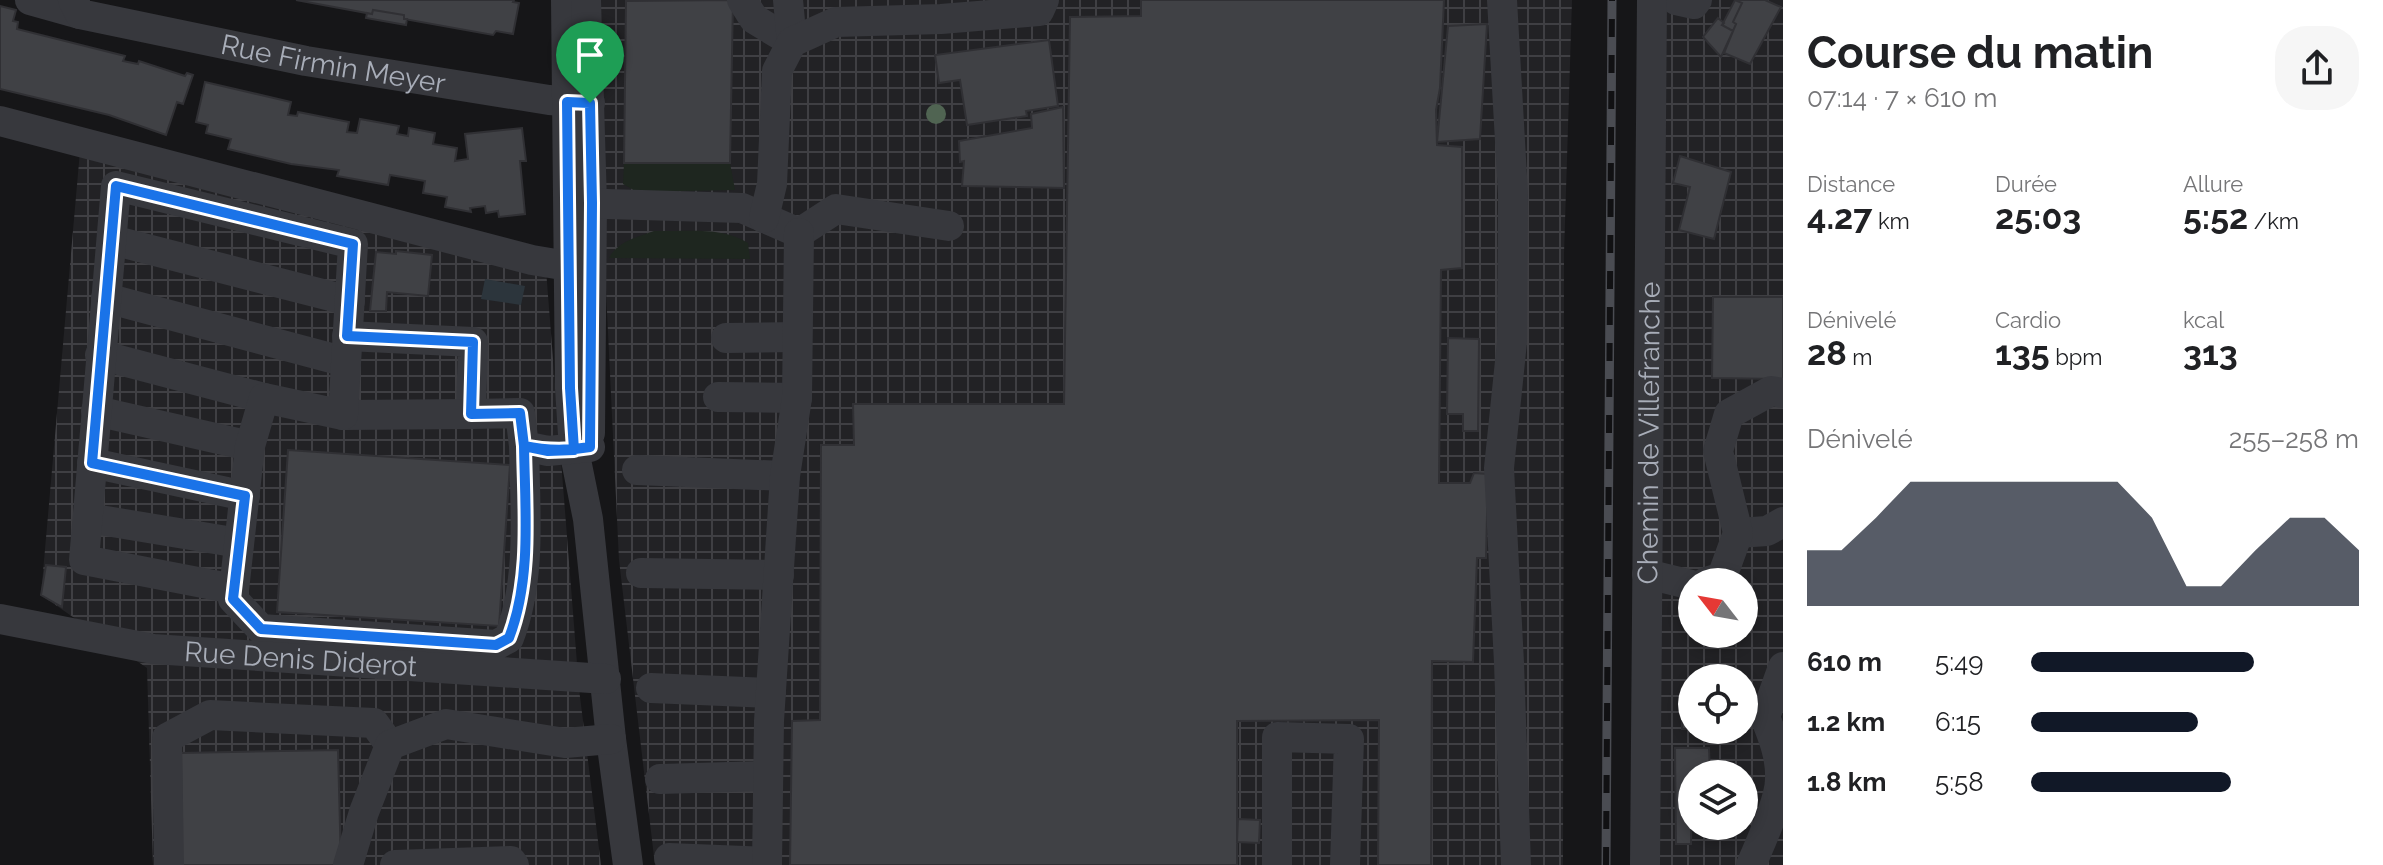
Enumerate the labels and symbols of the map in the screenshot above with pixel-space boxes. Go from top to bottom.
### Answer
pin [556,21,624,103]
street label: Rue Firmin Meyer [218,28,448,100]
street label: Chemin de Villefranche [1631,281,1667,585]
north arrow [1678,568,1758,648]
street label: Rue Denis Diderot [183,635,419,683]

